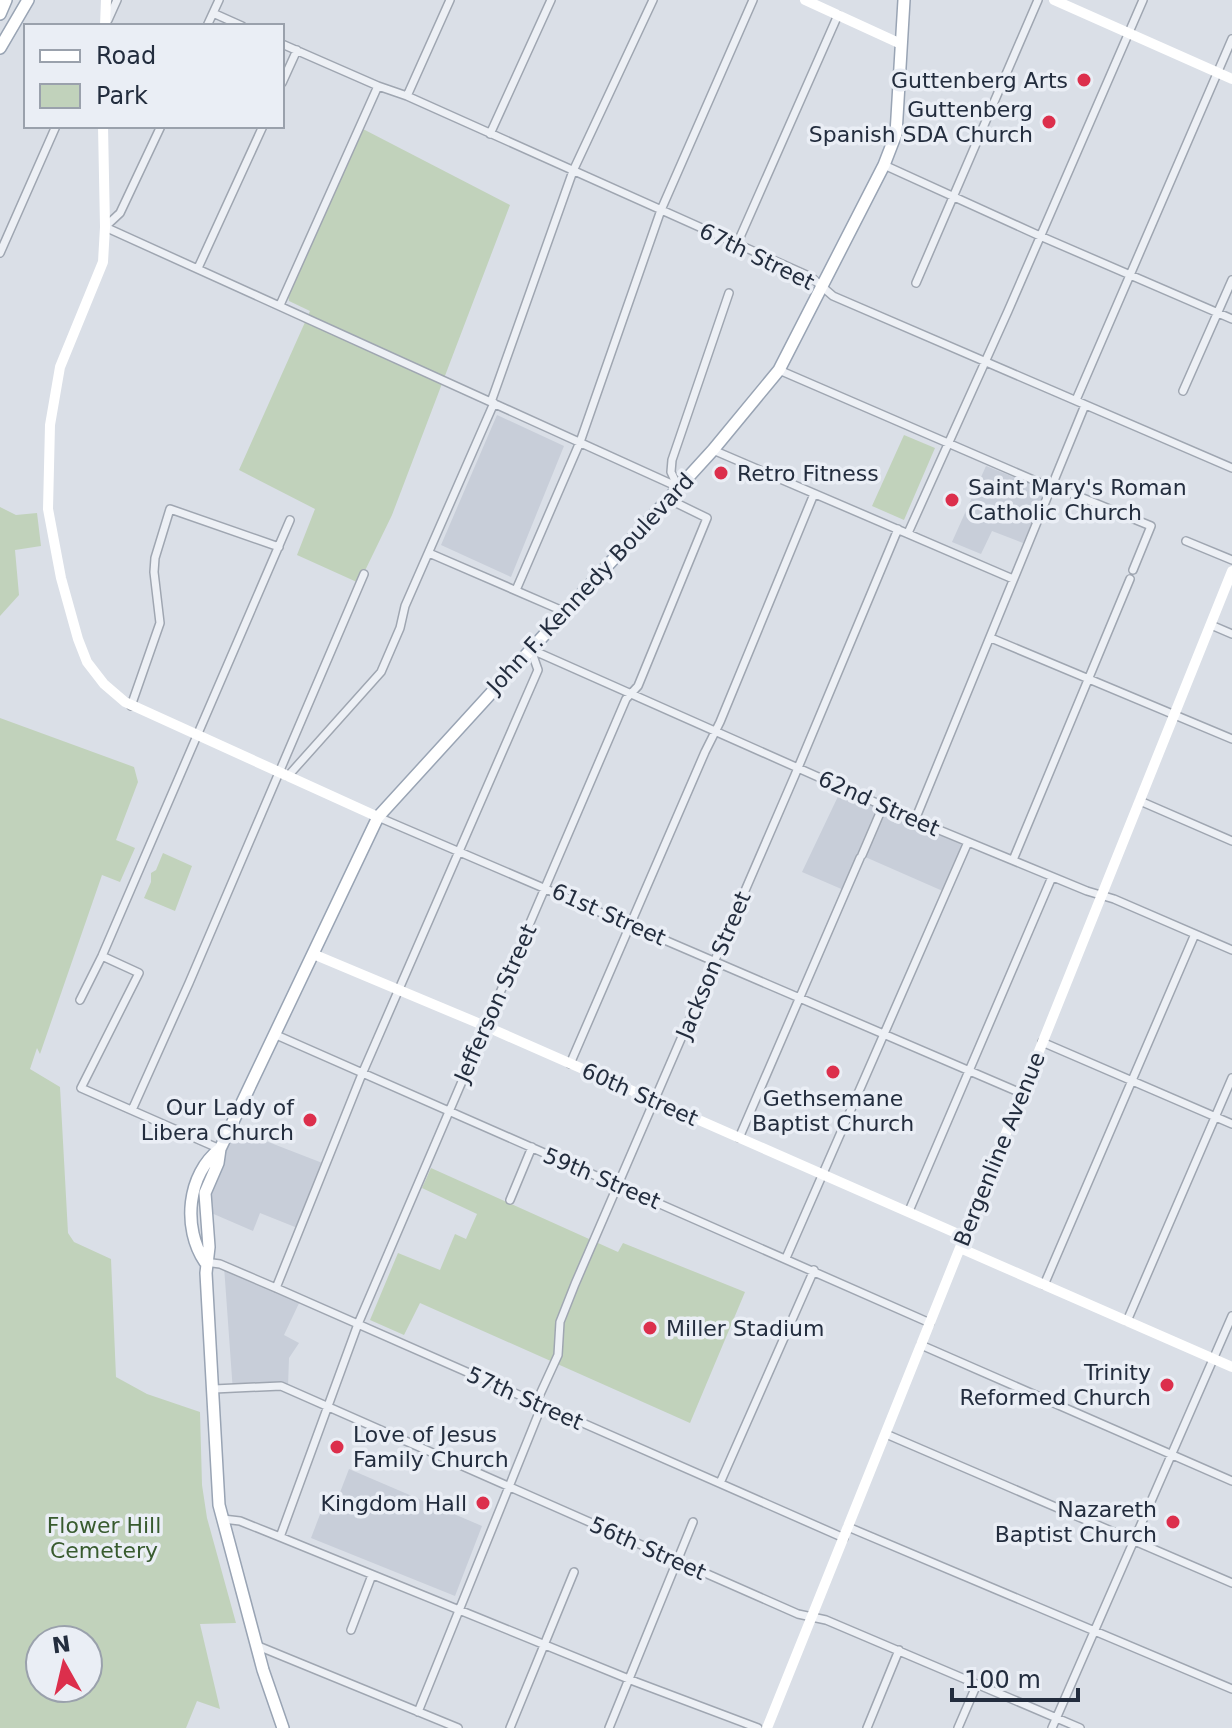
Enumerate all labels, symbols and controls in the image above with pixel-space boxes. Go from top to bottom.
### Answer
legend [24,24,284,128]
text: Road [96,42,156,70]
place label: Guttenberg Arts [891,68,1068,93]
marker: Guttenberg Arts [1075,71,1093,89]
text: Park [96,82,148,110]
place label: Guttenberg Spanish SDA Church [809,97,1033,147]
marker: Guttenberg Spanish SDA Church [1040,113,1058,131]
street label: 67th Street [695,218,819,295]
place label: Retro Fitness [737,461,879,486]
marker: Retro Fitness [712,464,730,482]
street label: John F. Kennedy Boulevard [480,468,699,700]
place label: Saint Mary's Roman Catholic Church [968,475,1187,525]
marker: Saint Mary's Roman Catholic Church [943,491,961,509]
street label: 62nd Street [814,766,943,841]
street label: 61st Street [548,878,670,951]
street label: Jackson Street [670,887,756,1044]
street label: Jefferson Street [449,920,542,1088]
street label: Bergenline Avenue [949,1048,1050,1250]
street label: 60th Street [578,1058,702,1131]
marker: Gethsemane Baptist Church [824,1063,842,1081]
place label: Gethsemane Baptist Church [752,1086,914,1136]
place label: Our Lady of Libera Church [141,1095,295,1145]
marker: Our Lady of Libera Church [301,1111,319,1129]
street label: 59th Street [540,1143,664,1214]
place label: Miller Stadium [666,1316,824,1341]
marker: Miller Stadium [641,1319,659,1337]
place label: Trinity Reformed Church [960,1360,1151,1410]
street label: 57th Street [463,1362,587,1435]
marker: Trinity Reformed Church [1158,1376,1176,1394]
place label: Love of Jesus Family Church [353,1422,509,1472]
marker: Love of Jesus Family Church [328,1438,346,1456]
place label: Kingdom Hall [320,1491,467,1516]
marker: Kingdom Hall [474,1494,492,1512]
place label: Nazareth Baptist Church [995,1497,1157,1547]
street label: 56th Street [586,1512,710,1585]
park label: Flower Hill Cemetery [47,1513,161,1563]
marker: Nazareth Baptist Church [1164,1513,1182,1531]
north arrow [24,1624,104,1704]
text: N [50,1631,72,1658]
scale bar [952,1652,1078,1702]
text: 100 m [964,1666,1041,1694]

